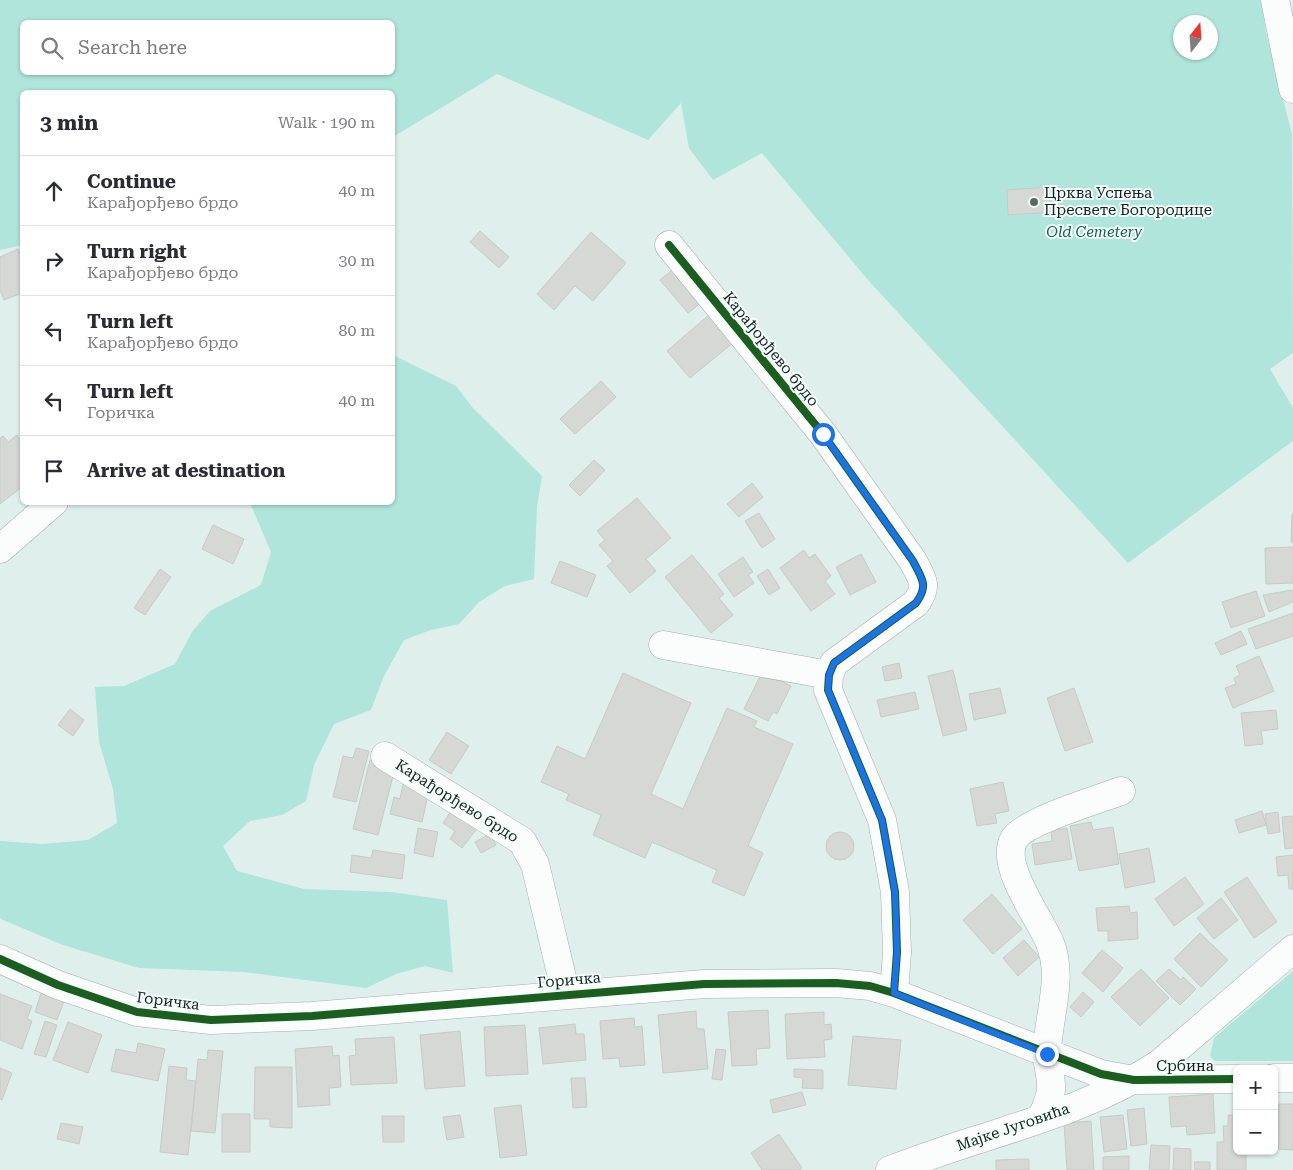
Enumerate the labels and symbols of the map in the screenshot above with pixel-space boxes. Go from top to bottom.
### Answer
north arrow [1173,15,1218,60]
place label: Црква Успења Пресвете Богородице [1044,184,1212,219]
marker: Црква Успења Пресвете Богородице [1028,196,1040,208]
park label: Old Cemetery [1046,223,1142,241]
street label: Карађорђево брдо [719,288,823,410]
route start [812,423,835,446]
street label: Карађорђево брдо [392,756,522,846]
street label: Горичка [537,968,601,992]
street label: Горичка [135,988,201,1014]
route end [1036,1043,1059,1066]
street label: Србина [1156,1057,1214,1075]
street label: Мајке Југовића [954,1099,1072,1155]

